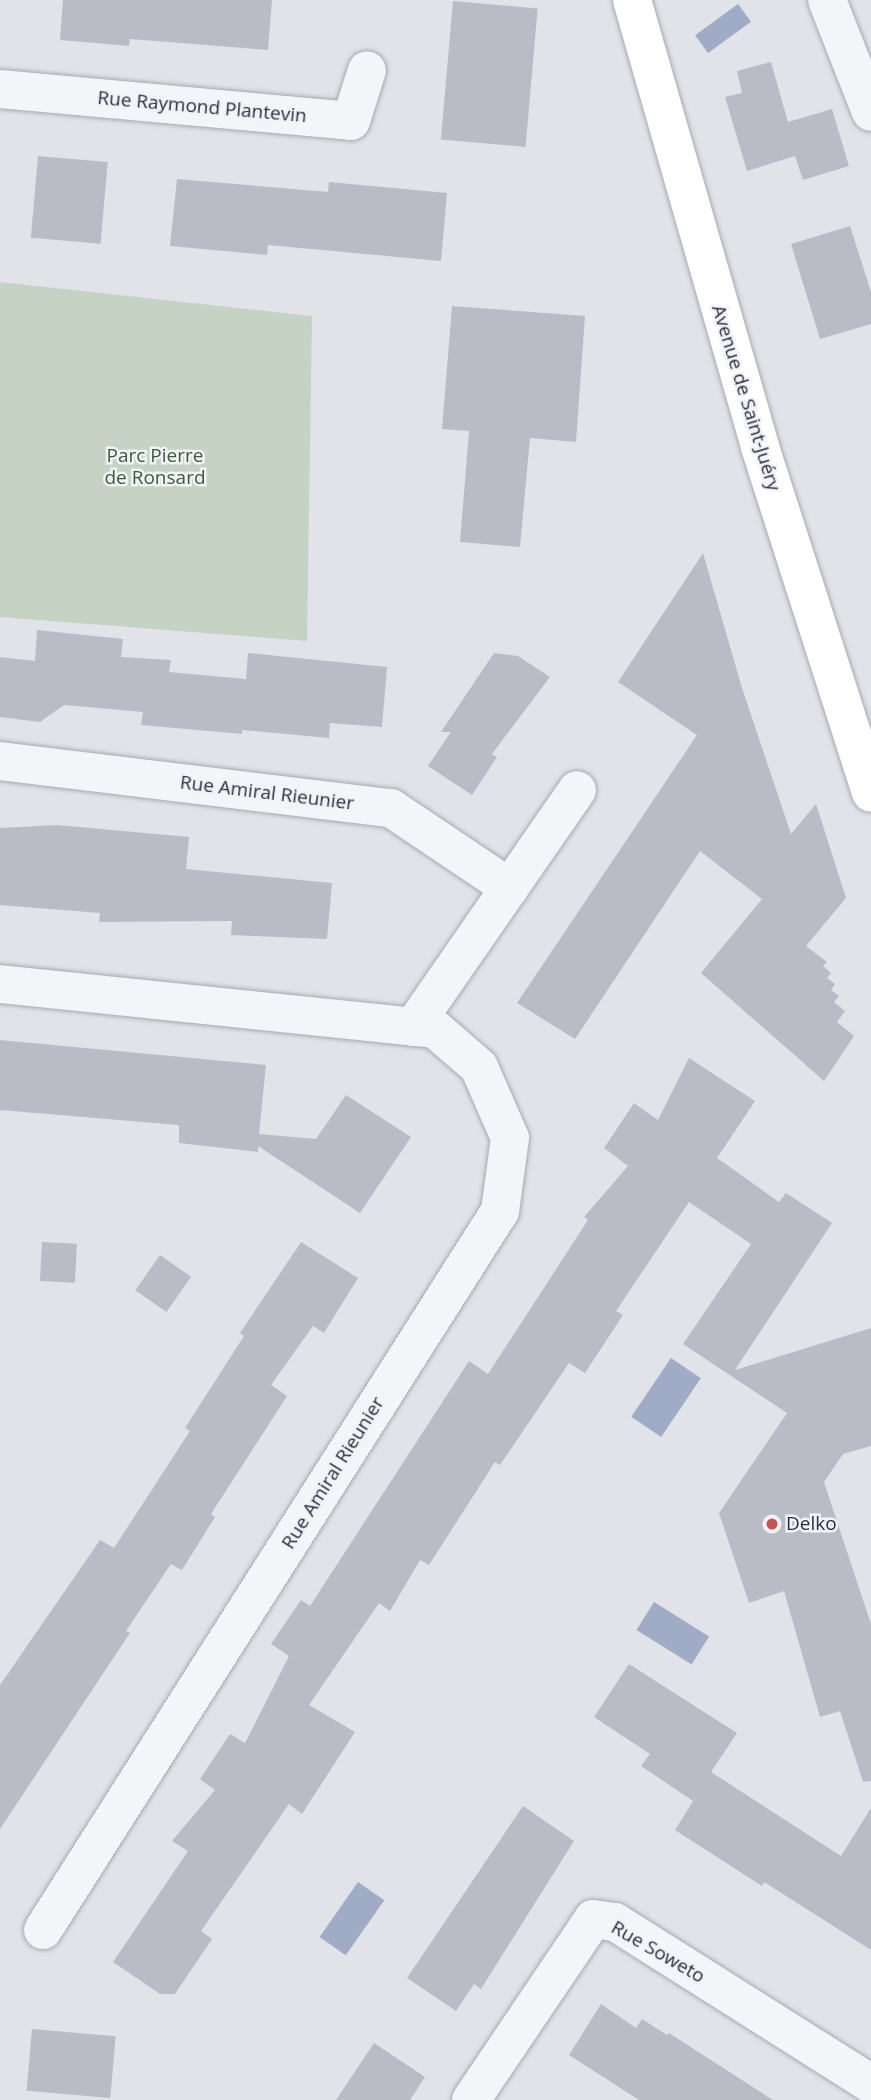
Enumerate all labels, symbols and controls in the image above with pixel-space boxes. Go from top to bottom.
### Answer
street label: Rue Raymond Plantevin [96,86,308,128]
street label: Avenue de Saint-Juéry [707,302,785,494]
park label: Parc Pierre de Ronsard [104,445,206,489]
street label: Rue Amiral Rieunier [179,771,355,815]
street label: Rue Amiral Rieunier [277,1393,389,1553]
place label: Delko [786,1513,837,1535]
marker: Delko [764,1516,780,1532]
street label: Rue Soweto [607,1916,709,1988]

